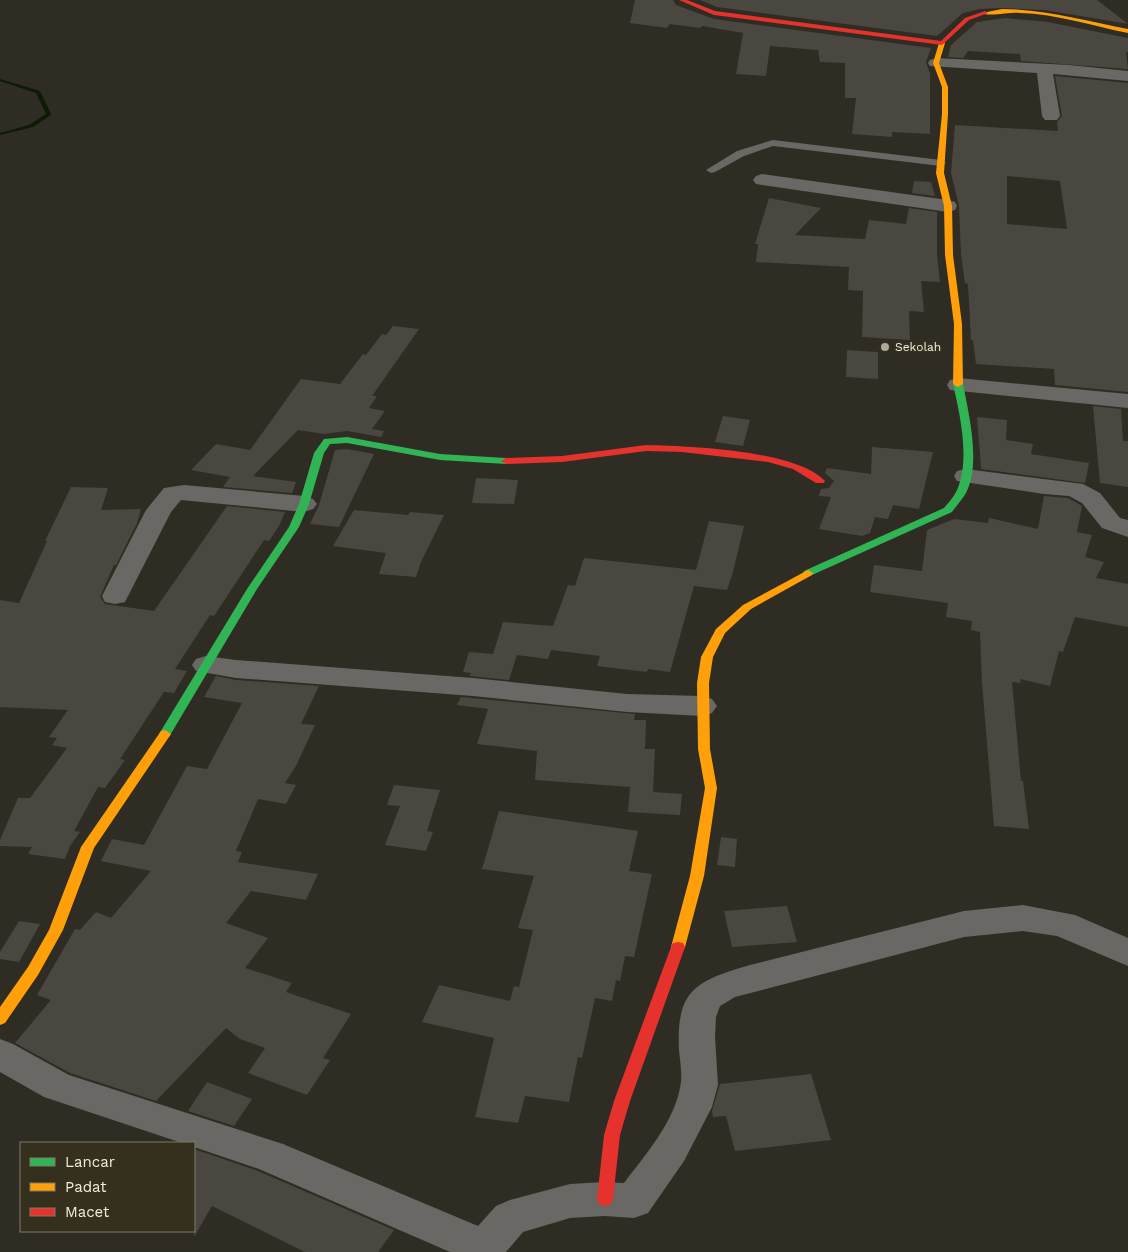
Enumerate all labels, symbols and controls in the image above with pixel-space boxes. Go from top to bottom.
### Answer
place label: Sekolah [895,340,941,354]
marker: Sekolah [879,341,891,353]
legend [20,1142,195,1232]
text: Lancar [65,1153,115,1171]
text: Padat [65,1178,107,1196]
text: Macet [65,1203,110,1221]

